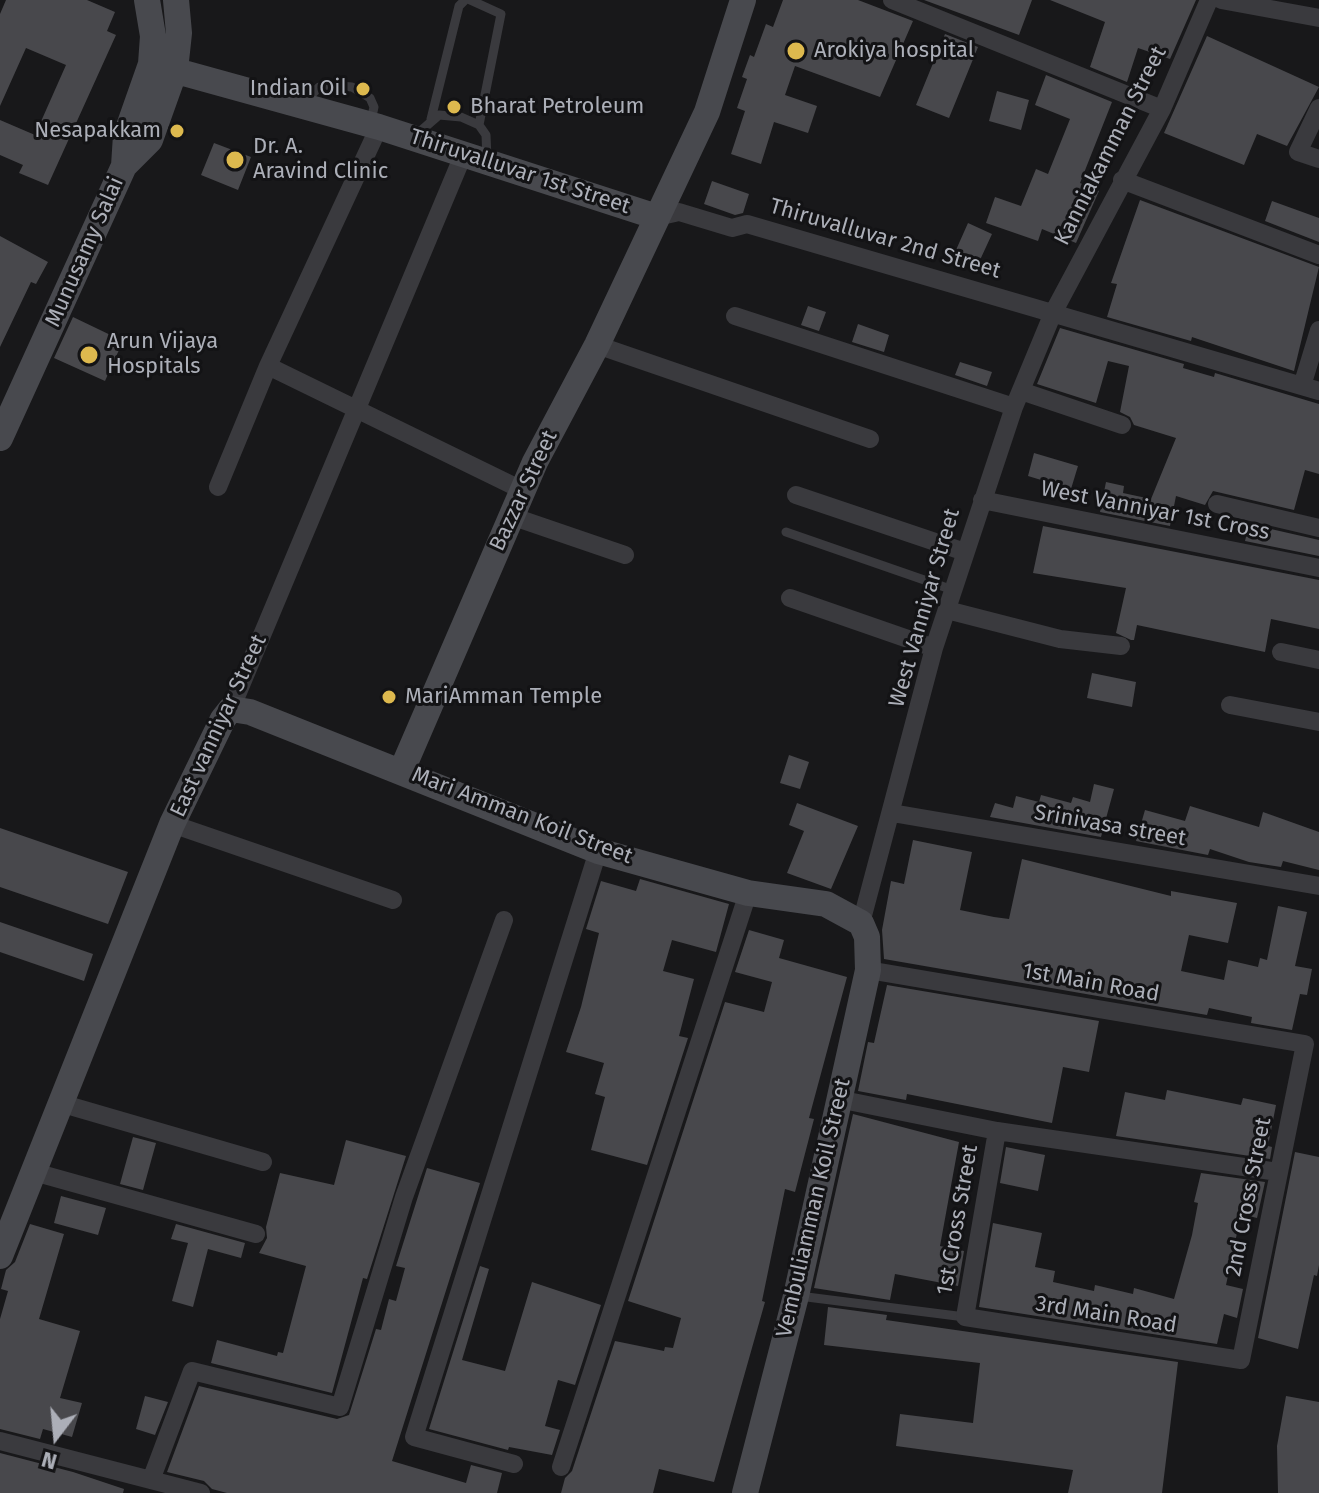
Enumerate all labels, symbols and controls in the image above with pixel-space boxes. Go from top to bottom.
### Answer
place label: Arokiya hospital [814,38,974,64]
marker: Arokiya hospital [785,40,807,62]
street label: Kanniakamman Street [1049,42,1173,250]
place label: Indian Oil [250,76,347,102]
marker: Indian Oil [354,80,372,98]
place label: Bharat Petroleum [470,94,644,120]
marker: Bharat Petroleum [445,98,463,116]
place label: Nesapakkam [34,118,161,144]
marker: Nesapakkam [168,122,186,140]
street label: Thiruvalluvar 1st Street [407,124,633,220]
place label: Dr. A. Aravind Clinic [253,134,388,186]
marker: Dr. A. Aravind Clinic [224,149,246,171]
street label: Munusamy Salai [40,173,130,331]
street label: Thiruvalluvar 2nd Street [767,193,1003,285]
place label: Arun Vijaya Hospitals [107,329,218,380]
marker: Arun Vijaya Hospitals [78,344,100,366]
street label: Bazzar Street [485,426,563,556]
street label: West Vanniyar 1st Cross [1038,476,1272,546]
street label: West Vanniyar Street [884,505,966,711]
street label: East vanniyar Street [165,631,273,821]
place label: MariAmman Temple [405,684,602,710]
marker: MariAmman Temple [380,688,398,706]
street label: Mari Amman Koil Street [408,762,636,870]
street label: Srinivasa street [1032,800,1188,852]
street label: 1st Main Road [1021,958,1161,1008]
street label: Vembuliamman Koil Street [771,1076,857,1340]
street label: 2nd Cross Street [1221,1115,1277,1279]
street label: 1st Cross Street [932,1143,984,1297]
street label: 3rd Main Road [1034,1291,1178,1339]
north arrow [16,1397,96,1477]
text: N [39,1446,60,1476]

